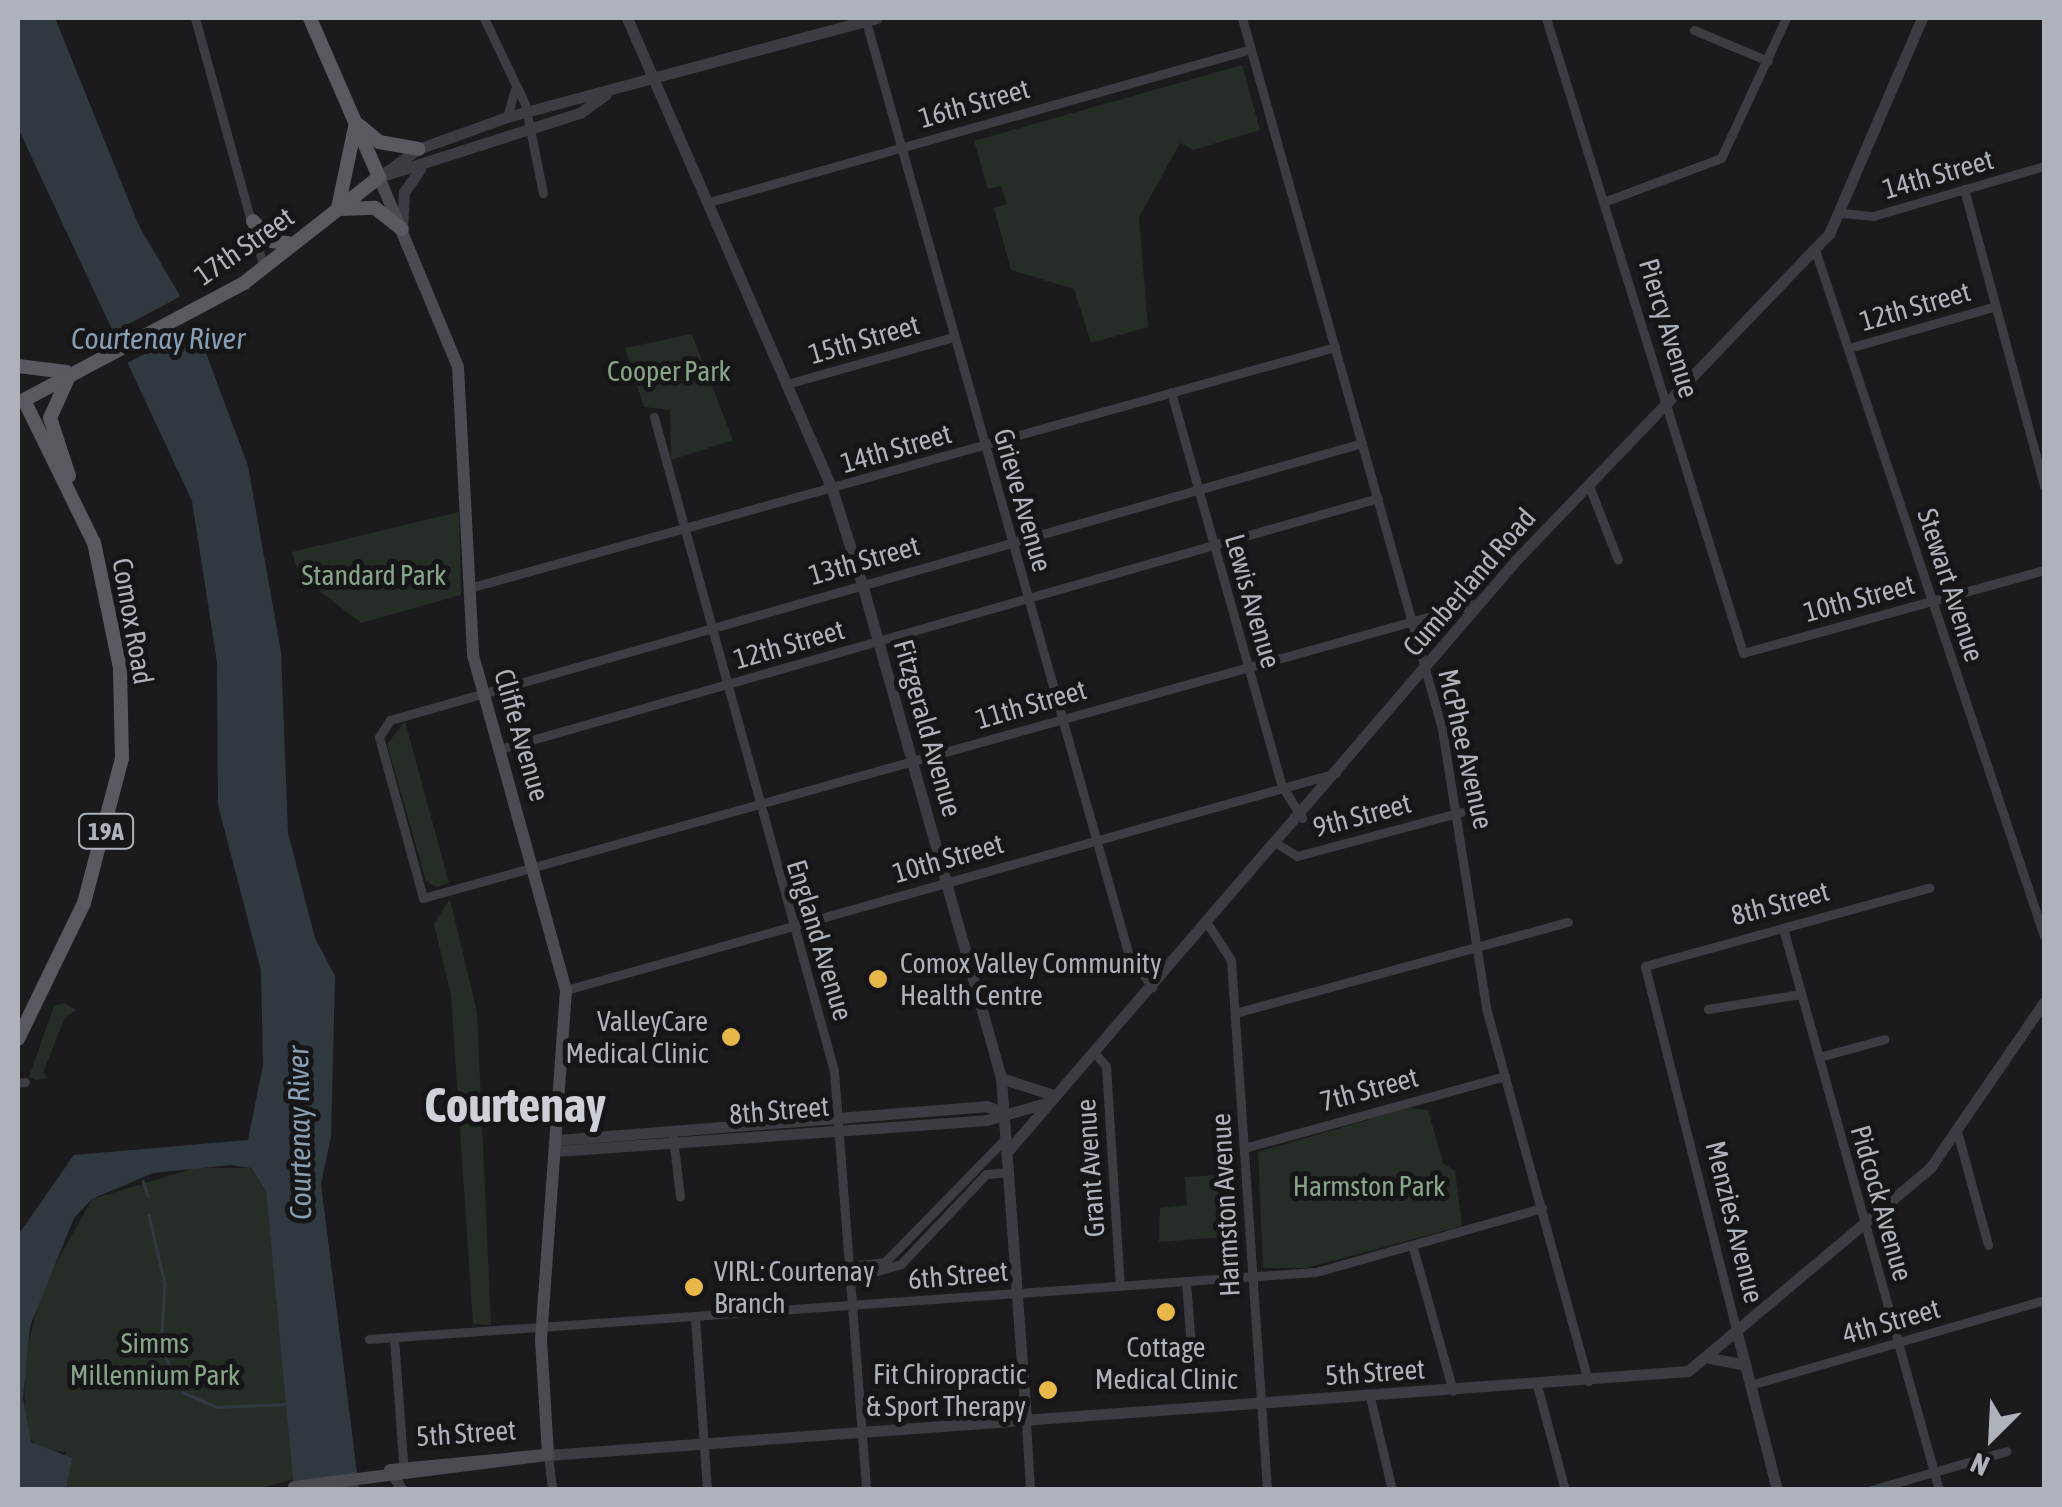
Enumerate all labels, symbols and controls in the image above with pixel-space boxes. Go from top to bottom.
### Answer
street label: 16th Street [915,71,1033,135]
street label: 14th Street [1879,142,1997,206]
street label: 17th Street [188,200,300,292]
street label: Piercy Avenue [1632,254,1706,402]
street label: 12th Street [1856,274,1974,338]
street label: 15th Street [805,307,923,371]
water label: Courtenay River [71,320,245,356]
park label: Cooper Park [607,354,731,388]
street label: 14th Street [837,416,955,480]
street label: Grieve Avenue [987,425,1059,575]
street label: Cumberland Road [1396,501,1542,663]
street label: Stewart Avenue [1910,504,1992,666]
street label: 13th Street [805,528,923,592]
street label: Lewis Avenue [1218,530,1288,672]
street label: Comox Road [105,555,161,687]
park label: Standard Park [302,558,446,592]
street label: 10th Street [1800,567,1918,629]
street label: 12th Street [730,612,848,676]
street label: Fitzgerald Avenue [887,636,969,820]
street label: Cliffe Avenue [487,665,557,805]
street label: McPhee Avenue [1431,666,1501,832]
street label: 11th Street [972,672,1090,736]
street label: 9th Street [1309,786,1415,844]
road number: 19A [76,811,136,851]
street label: 10th Street [889,826,1007,890]
street label: England Avenue [780,856,860,1024]
street label: 8th Street [1727,874,1833,932]
place label: Comox Valley Community Health Centre [900,946,1161,1012]
marker: Comox Valley Community Health Centre [865,966,891,992]
place label: ValleyCare Medical Clinic [565,1004,708,1070]
marker: ValleyCare Medical Clinic [718,1024,744,1050]
water label: Courtenay River [279,1046,319,1220]
street label: 7th Street [1316,1060,1422,1118]
district label: Courtenay [424,1076,606,1134]
street label: 8th Street [728,1089,830,1131]
street label: Grant Avenue [1068,1098,1112,1238]
street label: Harmston Avenue [1203,1113,1247,1297]
street label: Pidcock Avenue [1844,1121,1920,1285]
street label: Menzies Avenue [1699,1138,1771,1306]
park label: Harmston Park [1293,1169,1445,1203]
place label: VIRL: Courtenay Branch [714,1254,874,1320]
street label: 6th Street [907,1254,1009,1296]
marker: VIRL: Courtenay Branch [683,1276,705,1298]
street label: 4th Street [1838,1291,1944,1351]
marker: Cottage Medical Clinic [1153,1299,1179,1325]
park label: Simms Millennium Park [70,1326,240,1392]
place label: Cottage Medical Clinic [1095,1330,1237,1396]
street label: 5th Street [1324,1352,1426,1392]
place label: Fit Chiropractic & Sport Therapy [866,1357,1026,1423]
marker: Fit Chiropractic & Sport Therapy [1035,1377,1061,1403]
north arrow [1942,1387,2042,1487]
street label: 5th Street [415,1413,517,1453]
text: N [1966,1446,1994,1482]

